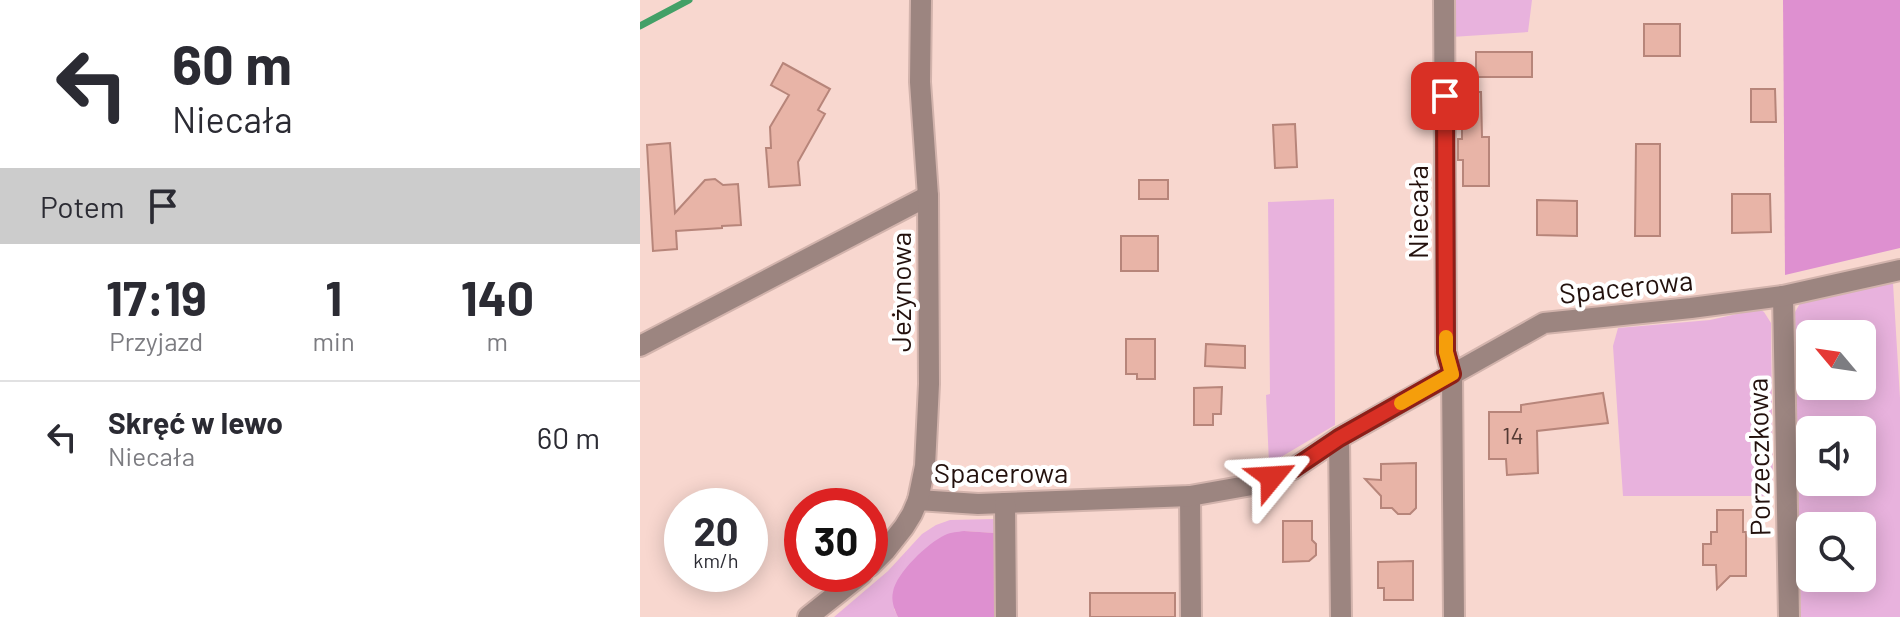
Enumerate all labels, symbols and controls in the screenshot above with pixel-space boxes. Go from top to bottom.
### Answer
text: 60 m [172,29,292,96]
icon: left [40,32,144,136]
pin [1411,62,1479,130]
icon: arrive [1423,74,1467,118]
text: Niecała [172,97,293,140]
street label: Niecała [1400,165,1434,259]
icon: arrive [141,184,185,228]
text: Potem [40,188,125,224]
street label: Jeżynowa [883,232,917,352]
street label: Spacerowa [1557,262,1695,310]
text: 17:19 [106,268,207,326]
text: 1 [325,268,342,326]
text: 140 [461,268,534,326]
north arrow [1796,320,1876,400]
map controls [1796,320,1876,592]
text: Przyjazd [109,325,203,356]
text: min [313,325,355,356]
text: m [487,325,508,356]
street label: Porzeczkowa [1740,377,1776,537]
text: Skręć w lewo [108,404,283,440]
icon: left [40,415,84,459]
button: sound [1796,416,1876,496]
text: 60 m [537,419,600,455]
house number: 14 [1502,420,1524,449]
position arrow [1230,435,1314,519]
text: Niecała [108,440,195,471]
street label: Spacerowa [934,455,1068,489]
speed limit sign: 30 [784,488,888,592]
text: 20 [693,506,739,554]
button: search [1796,512,1876,592]
text: km/h [693,548,739,572]

